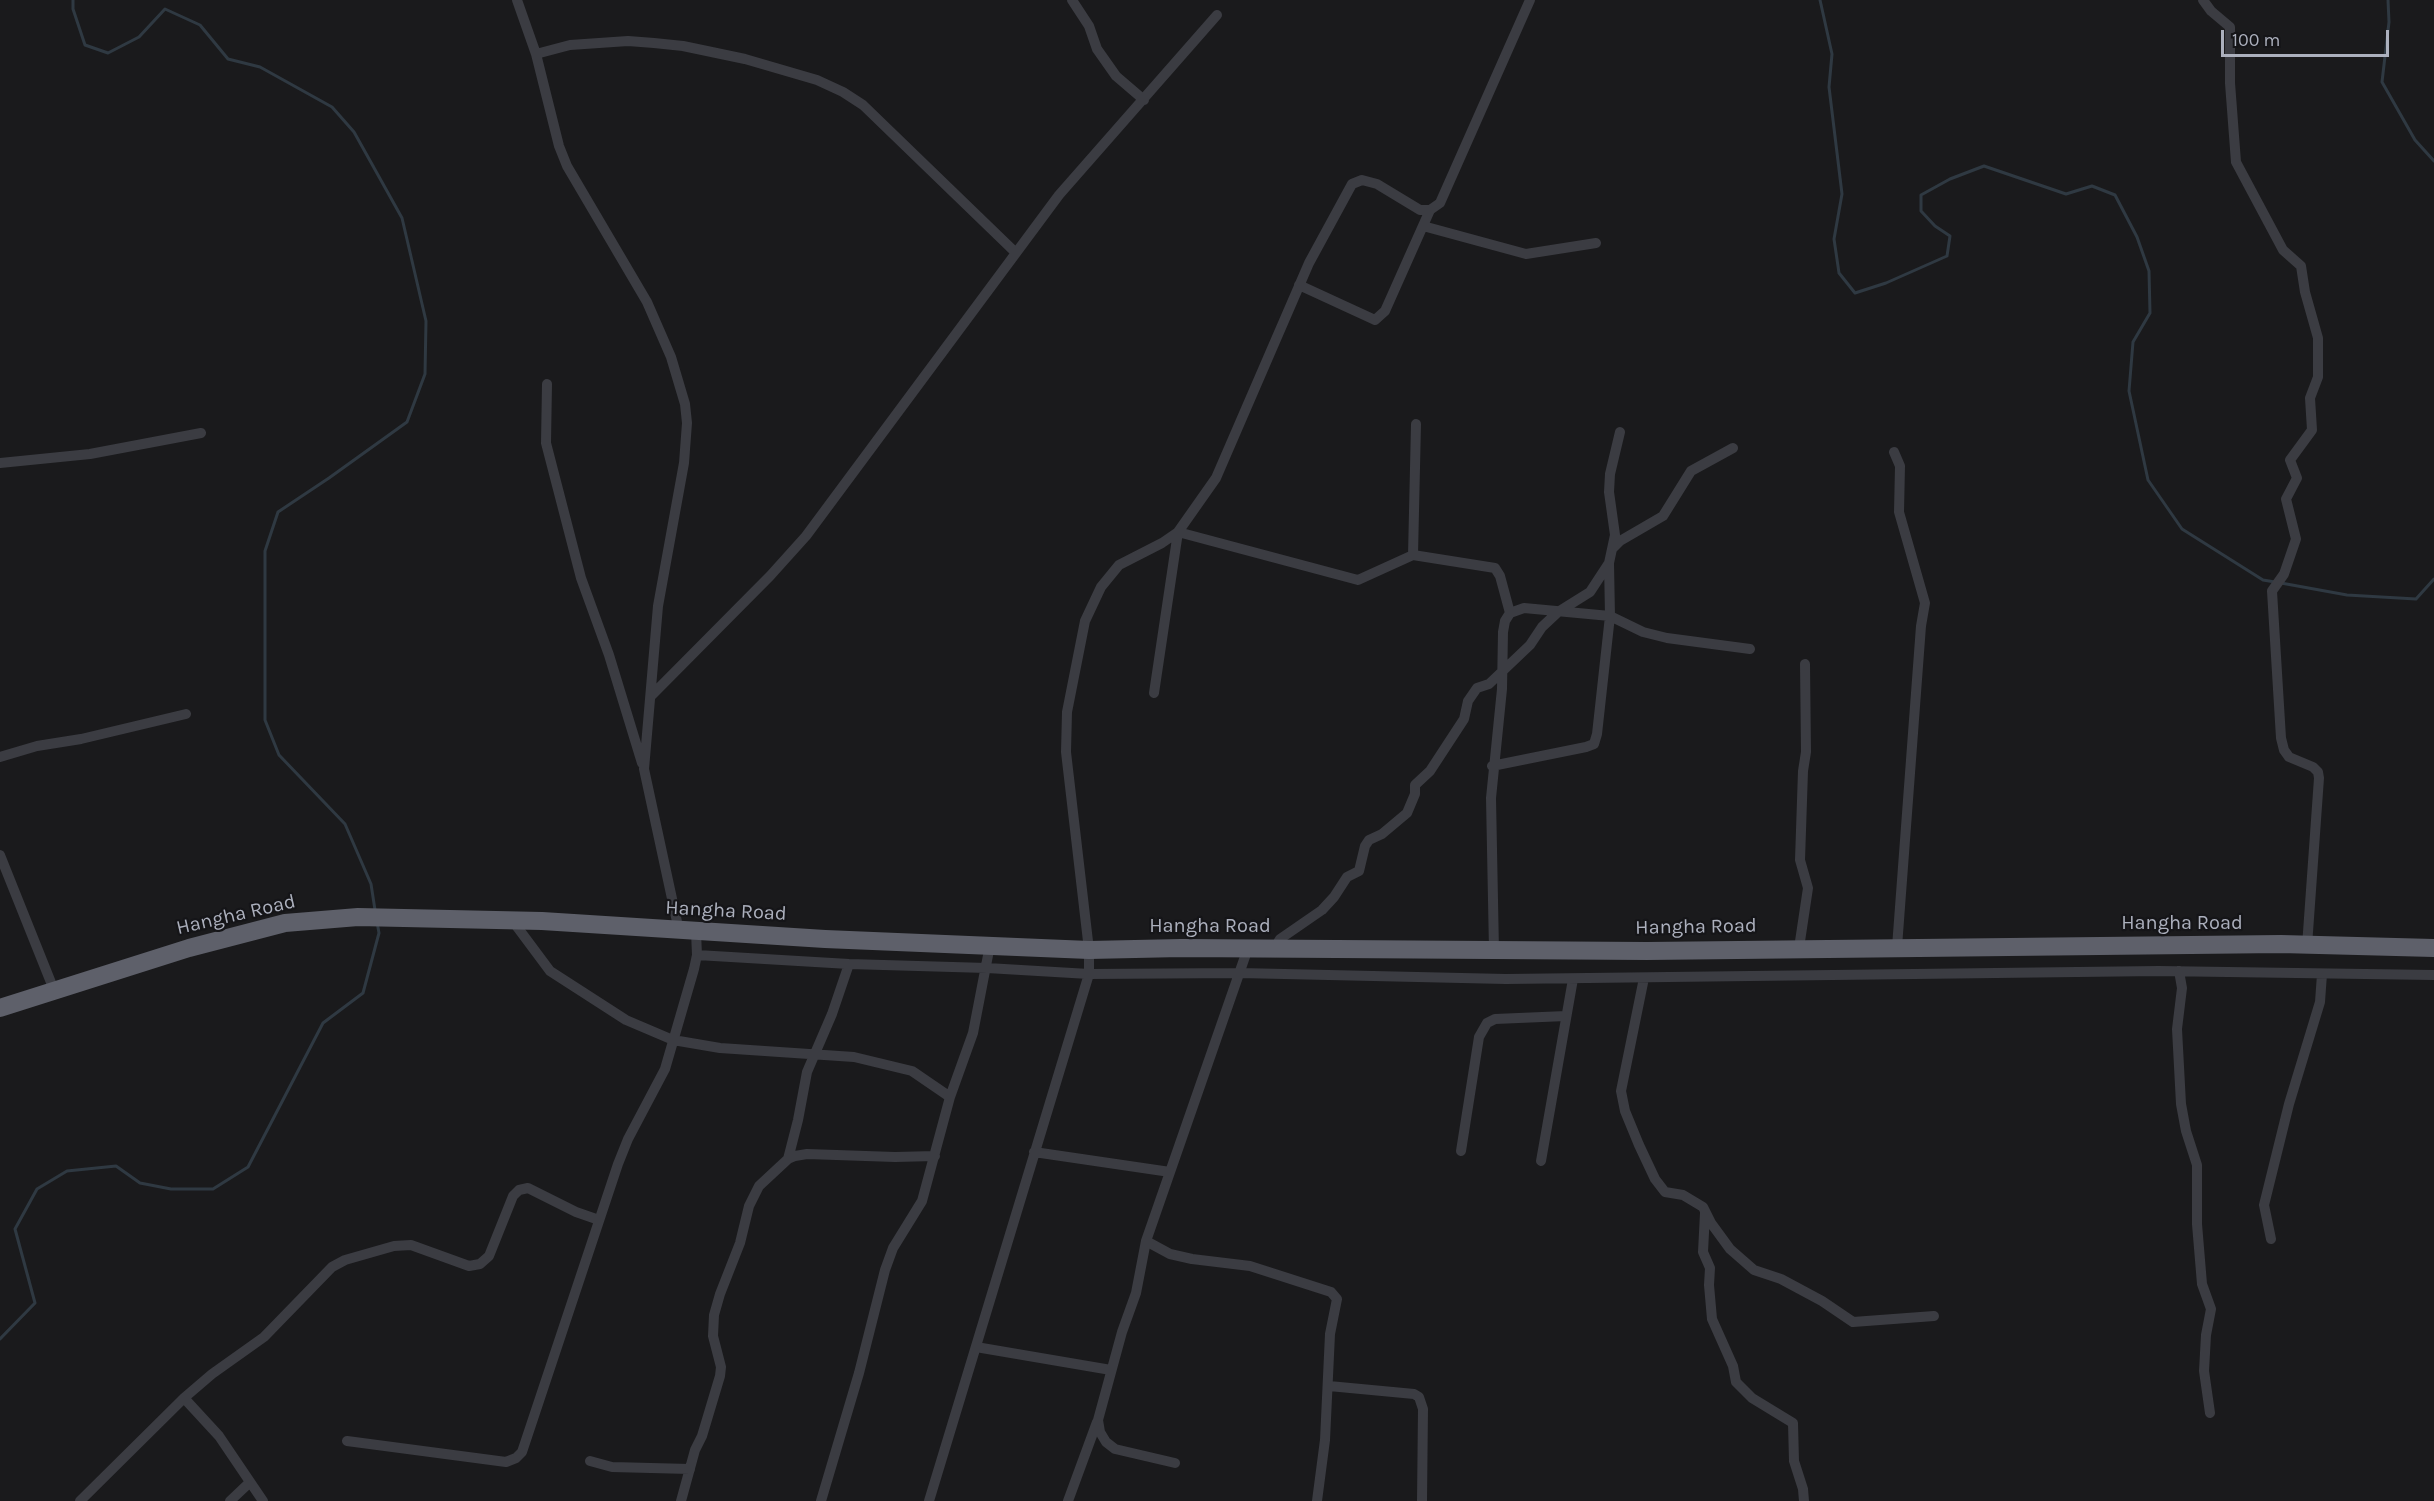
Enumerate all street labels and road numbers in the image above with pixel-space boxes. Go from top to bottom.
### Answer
street label: Hangha Road [174,890,298,940]
street label: Hangha Road [665,896,787,926]
street label: Hangha Road [2121,911,2243,935]
street label: Hangha Road [1149,914,1271,938]
street label: Hangha Road [1635,914,1757,940]

